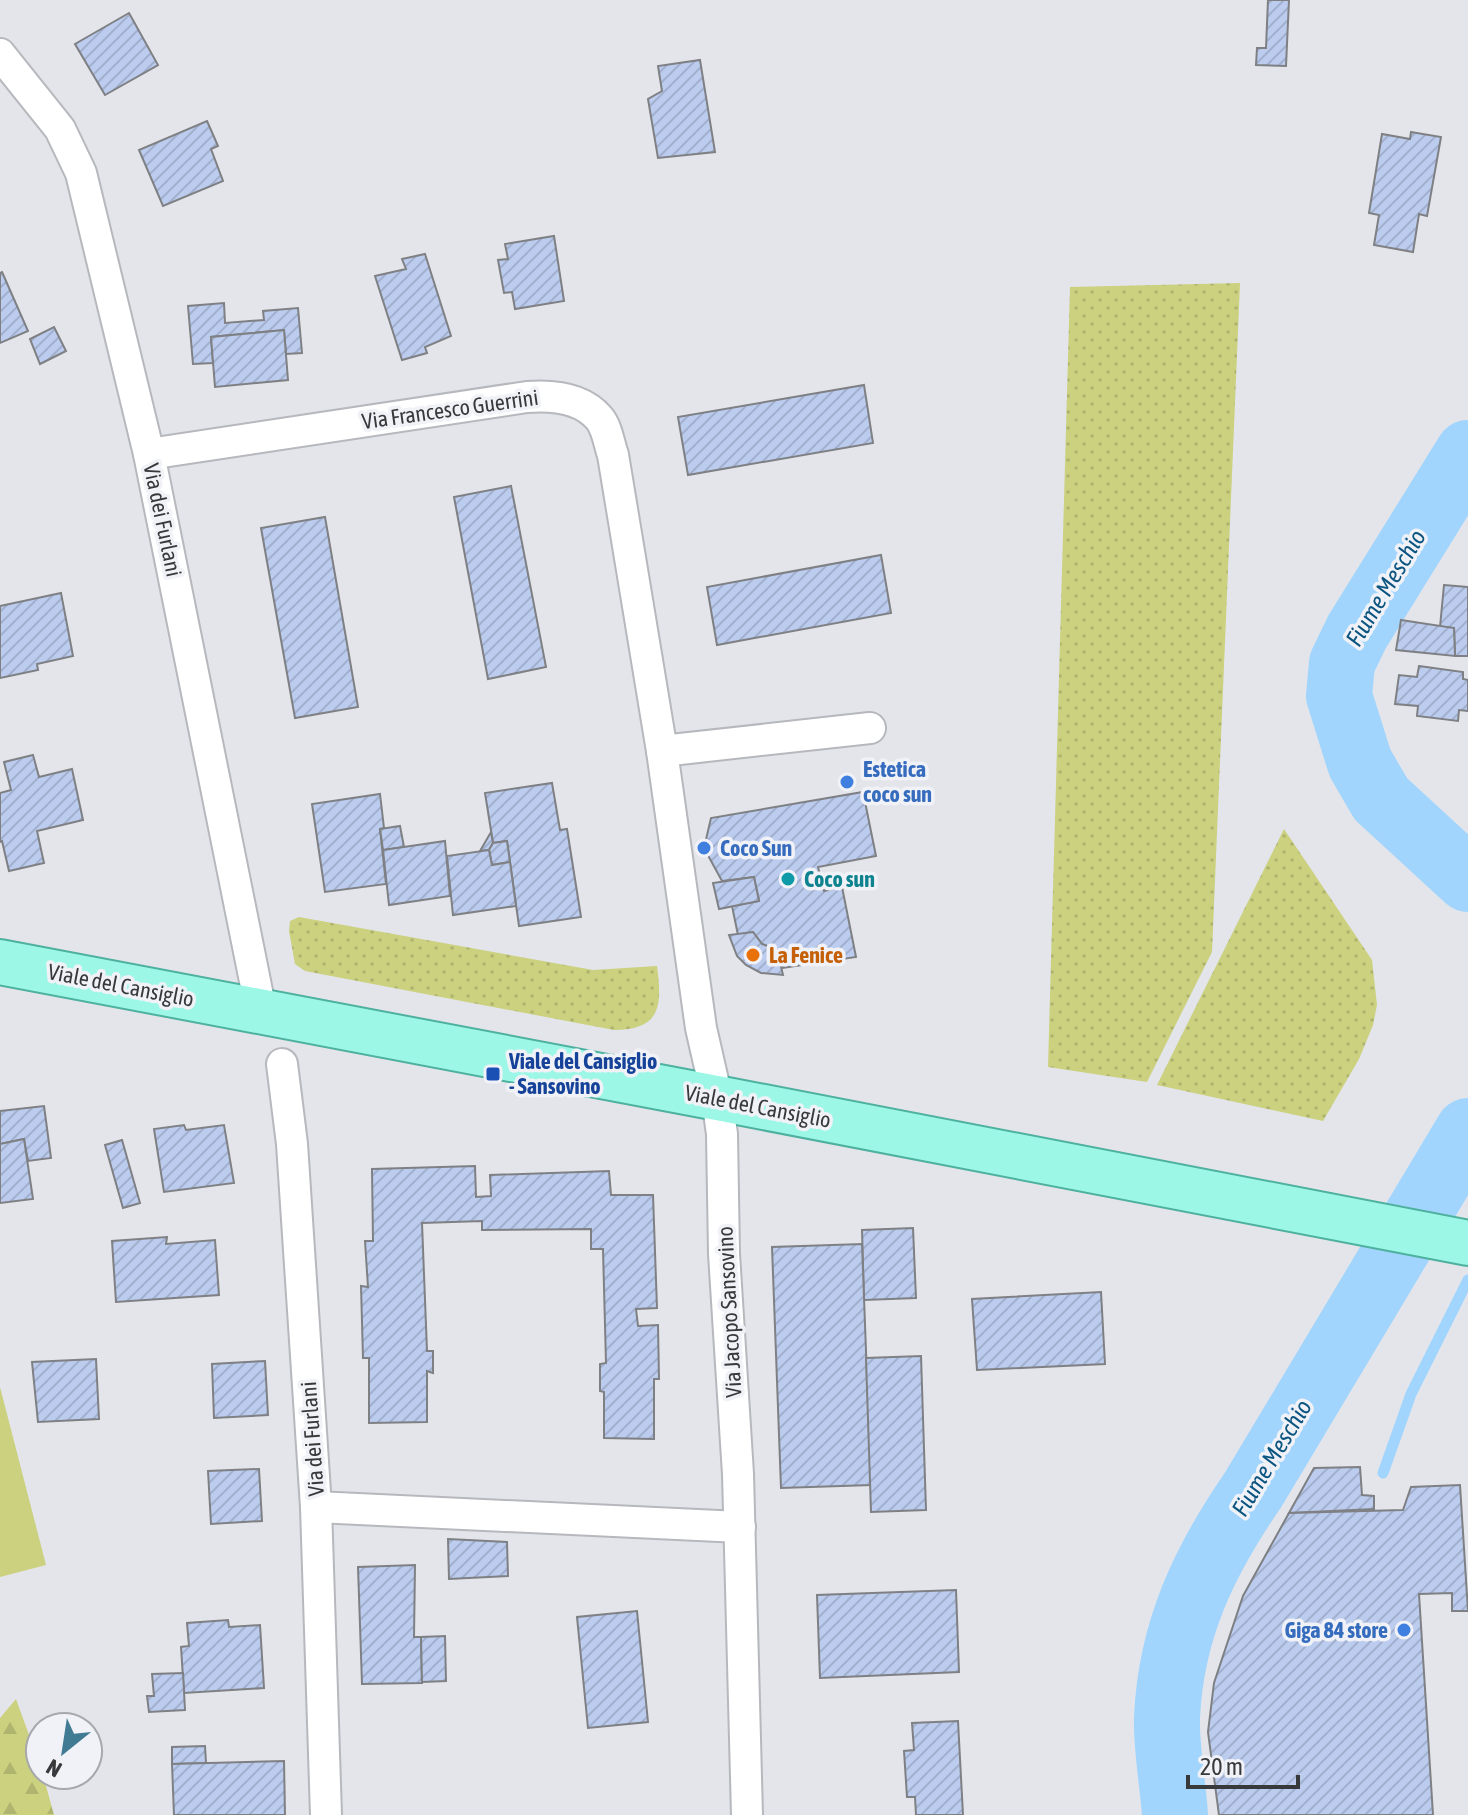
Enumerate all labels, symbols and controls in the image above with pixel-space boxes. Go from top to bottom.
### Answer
street label: Via Francesco Guerrini [360,384,540,434]
street label: Via dei Furlani [138,461,188,579]
water label: Fiume Meschio [1340,525,1431,651]
place label: Estetica coco sun [863,756,932,807]
marker: Estetica coco sun [838,773,856,791]
place label: Coco Sun [720,835,792,861]
marker: Coco Sun [695,839,713,857]
place label: Coco sun [804,866,875,892]
marker: Coco sun [779,870,797,888]
place label: La Fenice [769,942,843,968]
marker: La Fenice [744,946,762,964]
street label: Viale del Cansiglio [46,958,196,1012]
place label: Viale del Cansiglio - Sansovino [508,1048,657,1099]
marker: Viale del Cansiglio - Sansovino [484,1065,502,1083]
street label: Viale del Cansiglio [683,1079,833,1133]
street label: Via Jacopo Sansovino [712,1226,746,1398]
street label: Via dei Furlani [295,1381,329,1497]
water label: Fiume Meschio [1226,1395,1317,1521]
place label: Giga 84 store [1285,1617,1388,1643]
marker: Giga 84 store [1395,1621,1413,1639]
north arrow [24,1711,104,1791]
scale bar [1188,1739,1298,1789]
text: 20 m [1200,1753,1243,1780]
text: N [42,1754,66,1783]

